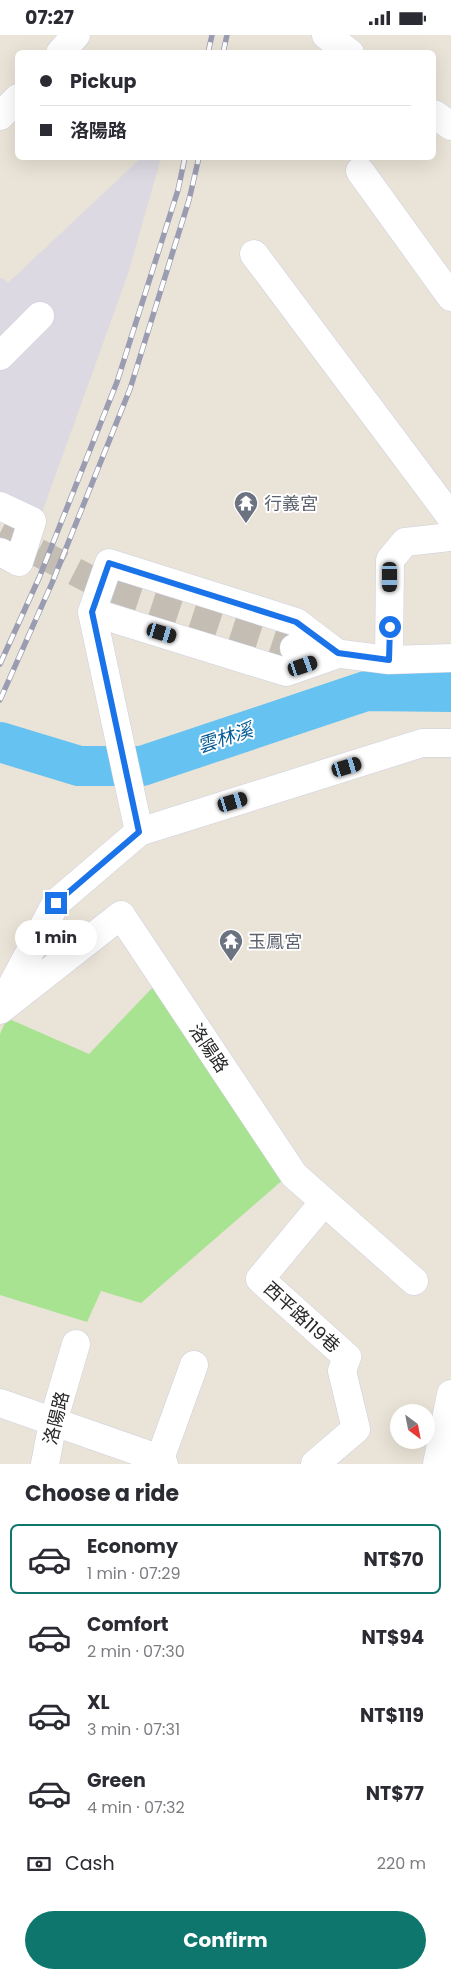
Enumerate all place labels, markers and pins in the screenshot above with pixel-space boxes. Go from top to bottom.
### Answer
temple icon: 行義宮 [233,490,259,524]
place label: 行義宮 [264,491,318,516]
temple icon: 玉鳳宮 [218,928,244,962]
place label: 玉鳳宮 [248,929,302,954]

